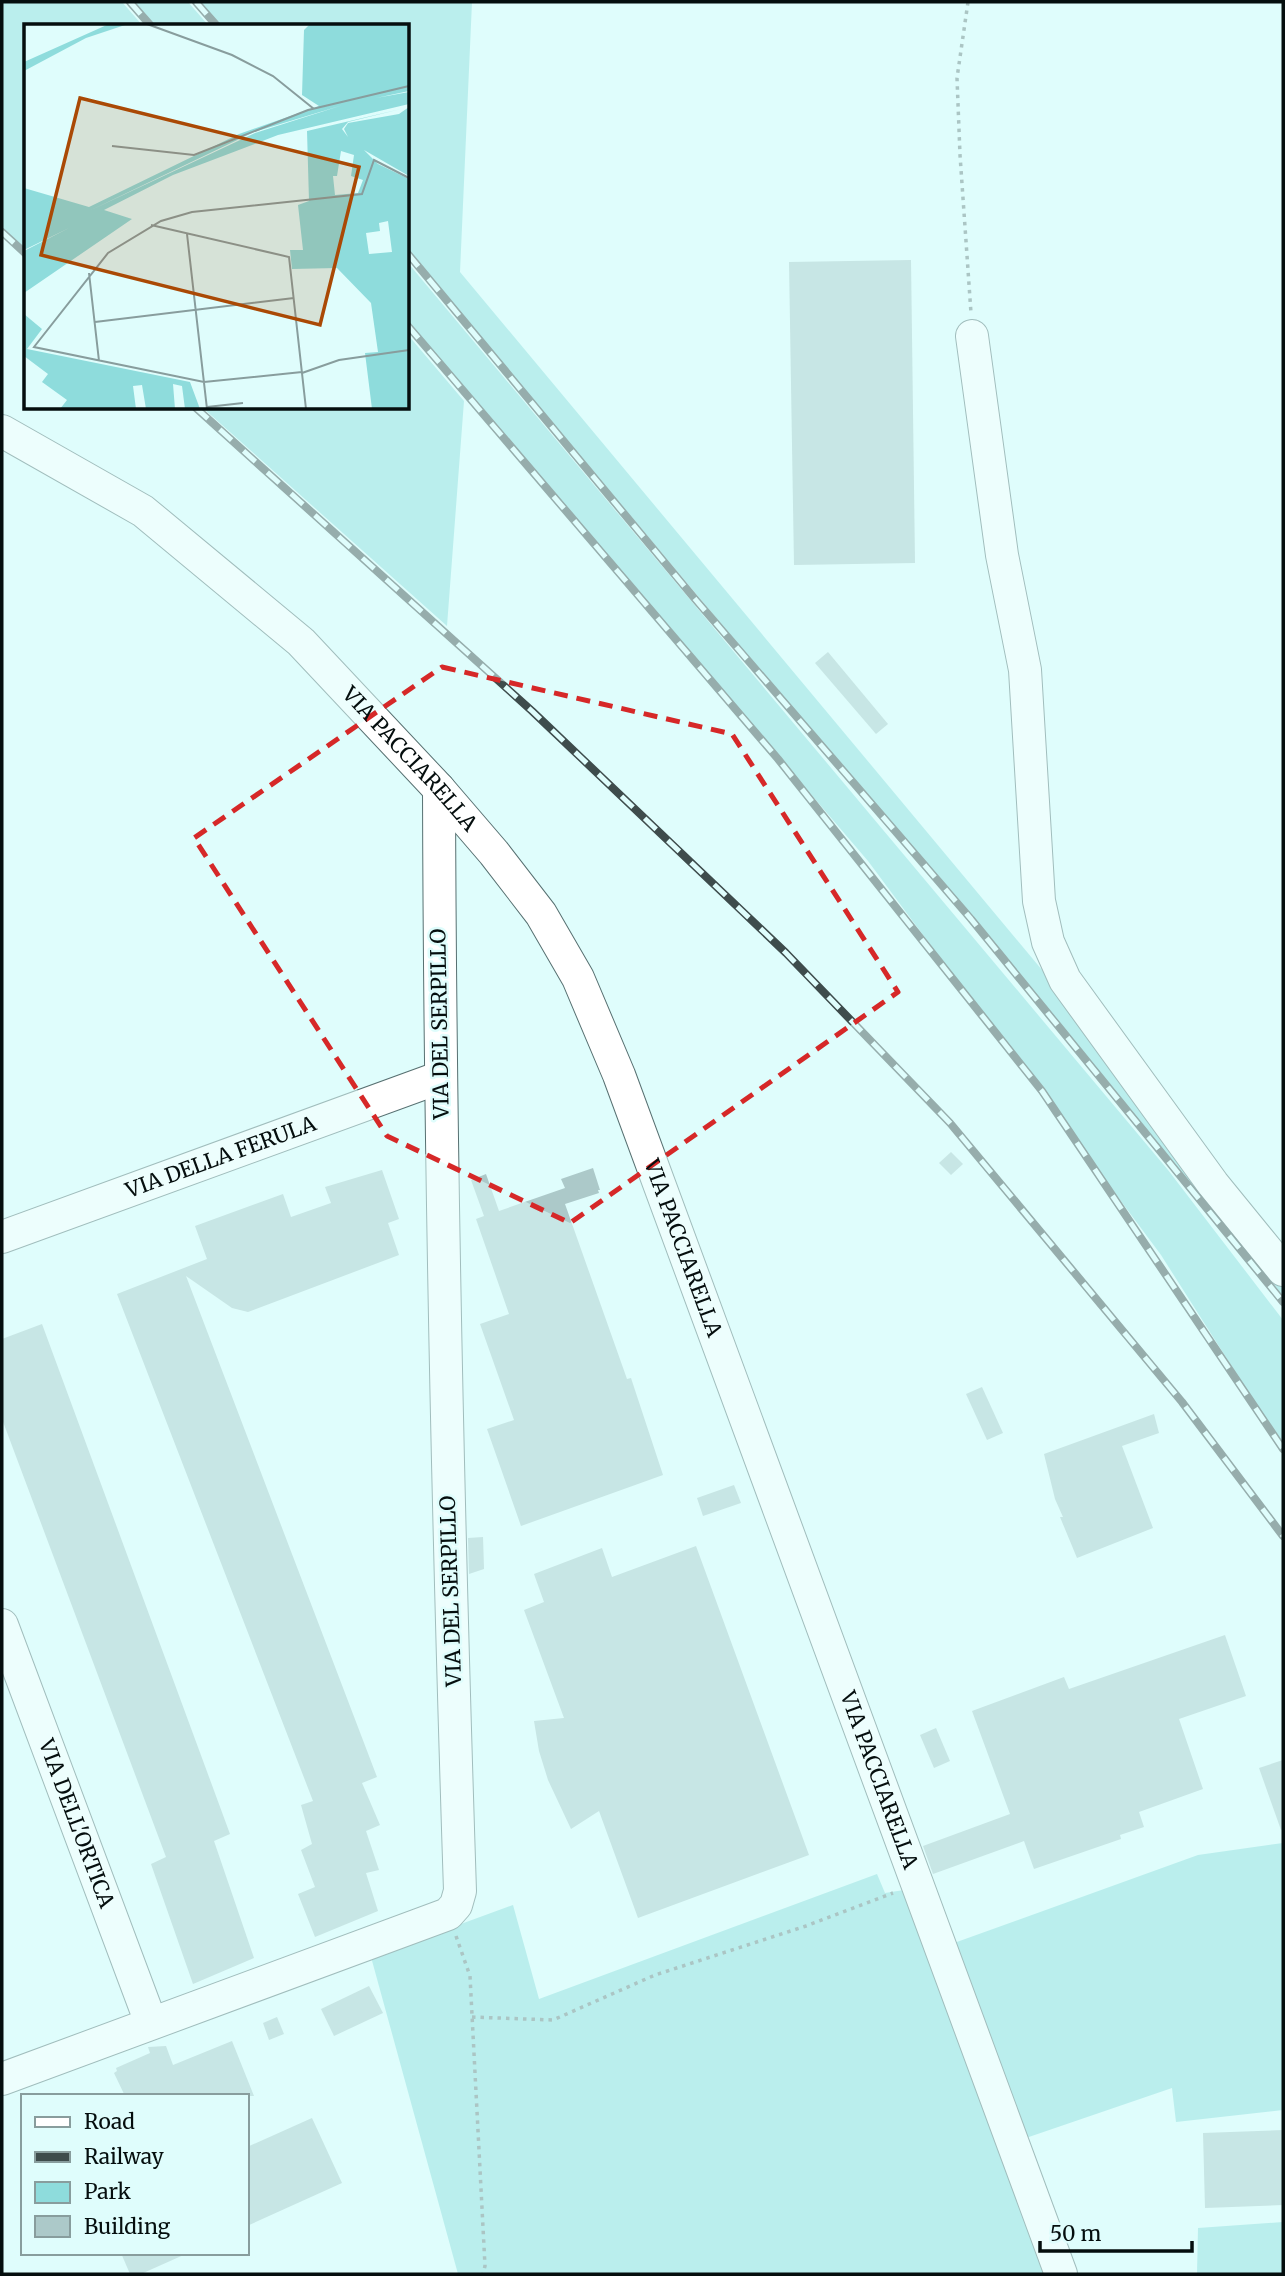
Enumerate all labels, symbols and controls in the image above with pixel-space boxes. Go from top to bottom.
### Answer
inset map [24,24,410,410]
street label: VIA PACCIARELLA [336,680,483,837]
street label: VIA DEL SERPILLO [424,928,455,1121]
street label: VIA DELLA FERULA [121,1110,320,1204]
street label: VIA PACCIARELLA [638,1154,728,1341]
street label: VIA DEL SERPILLO [434,1495,467,1688]
street label: VIA PACCIARELLA [834,1686,924,1873]
street label: VIA DELL'ORTICA [33,1734,121,1912]
legend [21,2094,248,2255]
text: Road [84,2108,135,2135]
text: Railway [84,2143,165,2170]
text: Park [84,2178,131,2205]
scale bar [1040,2210,1192,2254]
text: Building [84,2213,171,2240]
text: 50 m [1050,2220,1101,2247]

